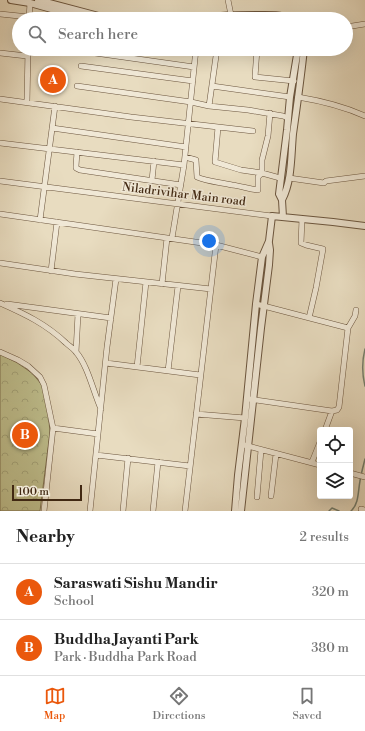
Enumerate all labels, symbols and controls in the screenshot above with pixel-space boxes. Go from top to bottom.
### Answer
search box [12,12,353,56]
icon: search [26,23,48,45]
text: Search here [58,25,138,44]
pin: A [40,65,66,95]
street label: Niladrivihar Main road [121,179,247,210]
your location [199,231,219,251]
pin: B [12,420,38,450]
map controls [317,427,353,499]
button: locate [317,427,353,463]
button: layers [317,463,353,499]
scale bar [12,483,82,502]
text: 100 m [18,485,49,499]
text: Nearby [16,526,75,548]
text: 2 results [300,529,349,545]
text: Saraswati Sishu Mandir [54,574,218,593]
text: A [24,584,34,600]
text: 320 m [312,584,349,600]
text: School [54,593,94,609]
text: Buddha Jayanti Park [54,630,199,649]
text: B [24,640,34,656]
text: 380 m [311,640,349,656]
text: Park · Buddha Park Road [54,649,197,665]
tab: Map [44,685,66,723]
tab: Directions [153,685,206,723]
tab: Saved [293,685,321,723]

